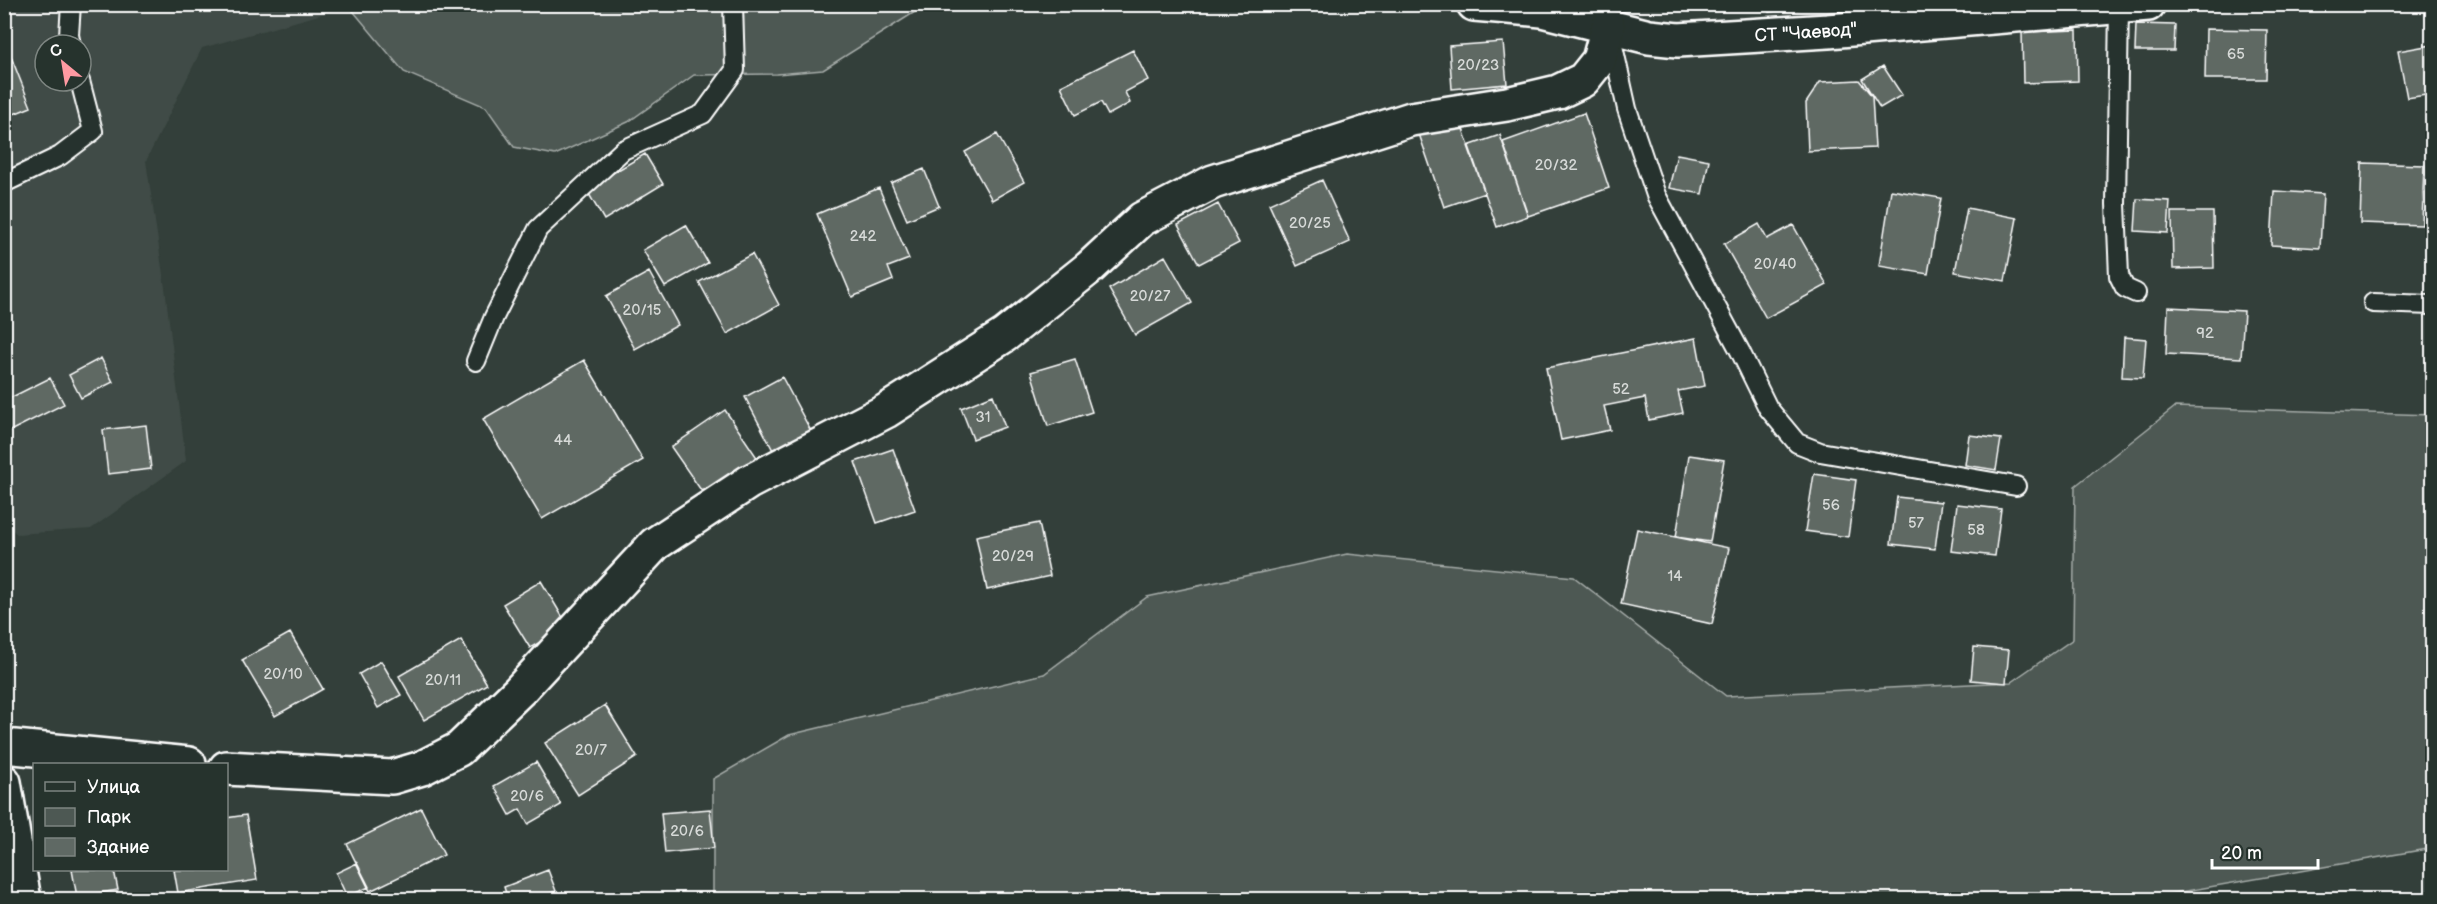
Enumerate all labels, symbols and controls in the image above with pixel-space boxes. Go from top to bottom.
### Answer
street label: СТ "Чаевод" [1754,19,1858,46]
north arrow [33,33,93,93]
text: С [47,40,66,62]
house number: 65 [2227,45,2245,64]
house number: 20/23 [1457,56,1499,75]
house number: 20/32 [1535,156,1577,175]
house number: 20/25 [1289,214,1331,233]
house number: 242 [850,227,876,246]
house number: 20/40 [1754,255,1796,274]
house number: 20/27 [1130,287,1171,306]
house number: 20/15 [623,301,661,320]
house number: 92 [2196,324,2214,343]
house number: 52 [1612,380,1630,399]
house number: 31 [975,408,991,427]
house number: 44 [554,431,572,450]
house number: 56 [1822,496,1840,515]
house number: 57 [1908,514,1925,533]
house number: 58 [1967,521,1985,540]
house number: 20/29 [992,547,1034,566]
house number: 14 [1668,567,1682,586]
house number: 20/10 [263,665,303,684]
house number: 20/11 [425,671,461,690]
house number: 20/7 [575,741,608,760]
legend [33,763,228,871]
text: Улица [87,777,141,798]
house number: 20/6 [510,787,544,806]
text: Парк [87,807,131,828]
house number: 20/6 [670,822,704,841]
scale bar [2212,832,2318,870]
text: Здание [87,837,149,858]
text: 20 m [2221,843,2262,864]

